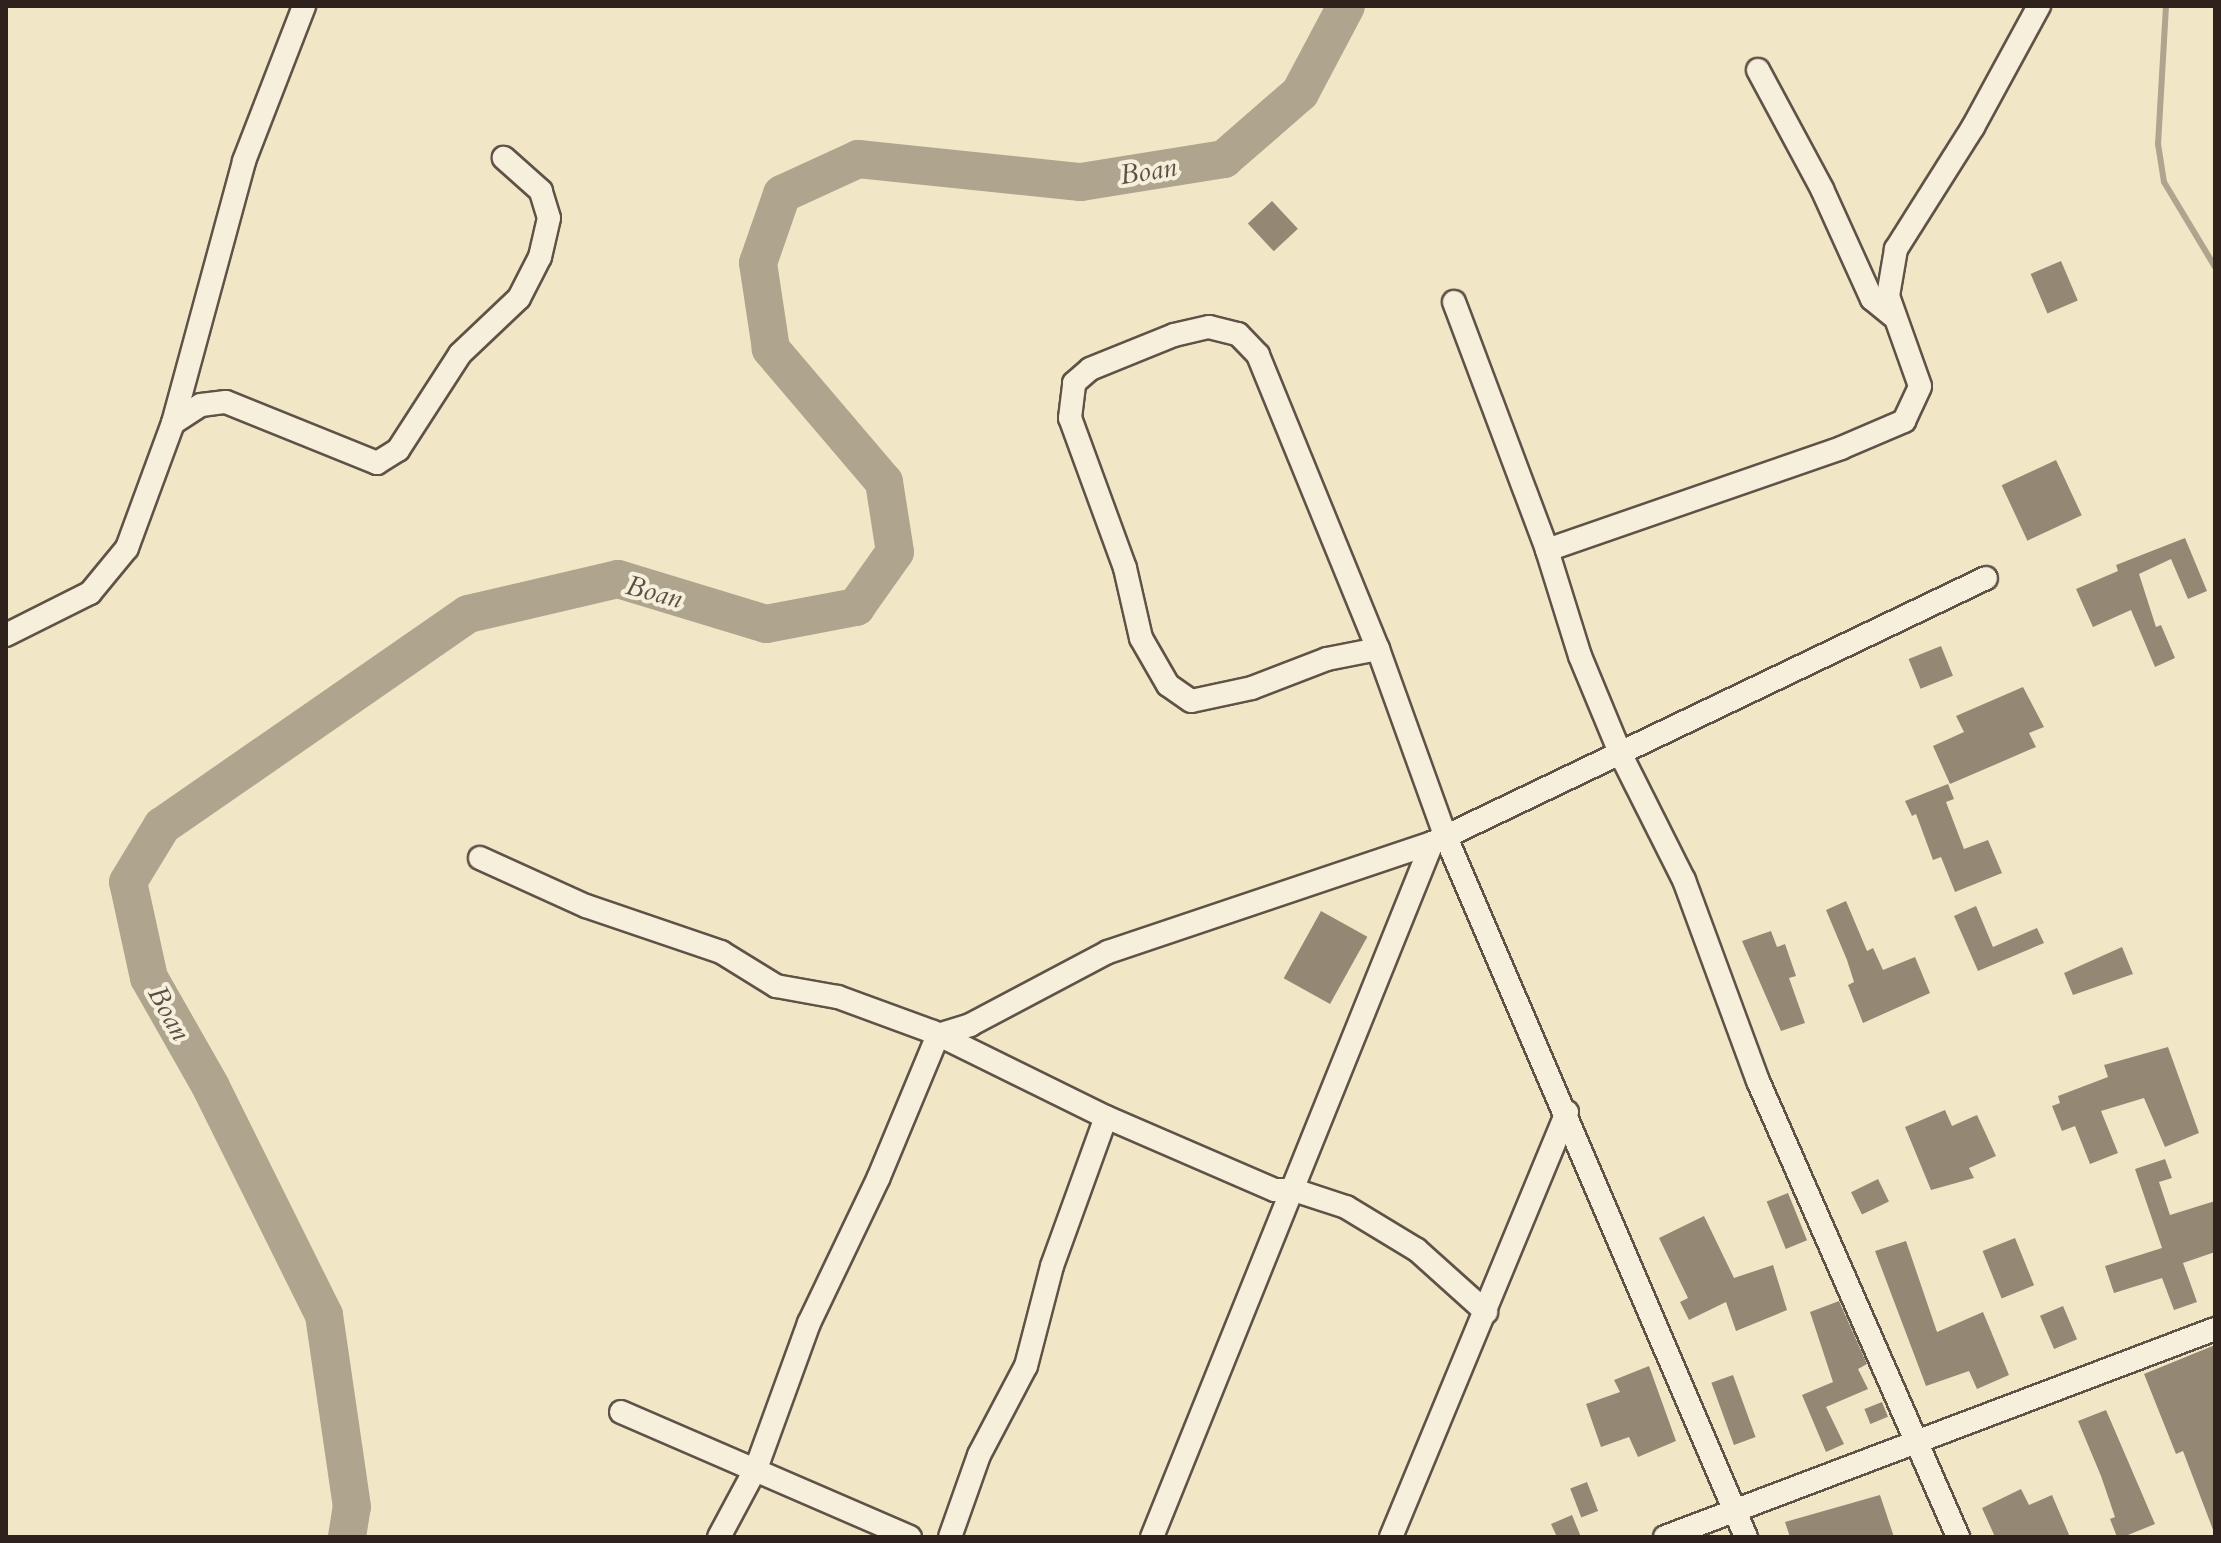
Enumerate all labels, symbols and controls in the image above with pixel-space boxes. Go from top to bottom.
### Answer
water label: Boan [1117,150,1179,192]
water label: Boan [622,568,686,616]
water label: Boan [140,980,198,1046]

